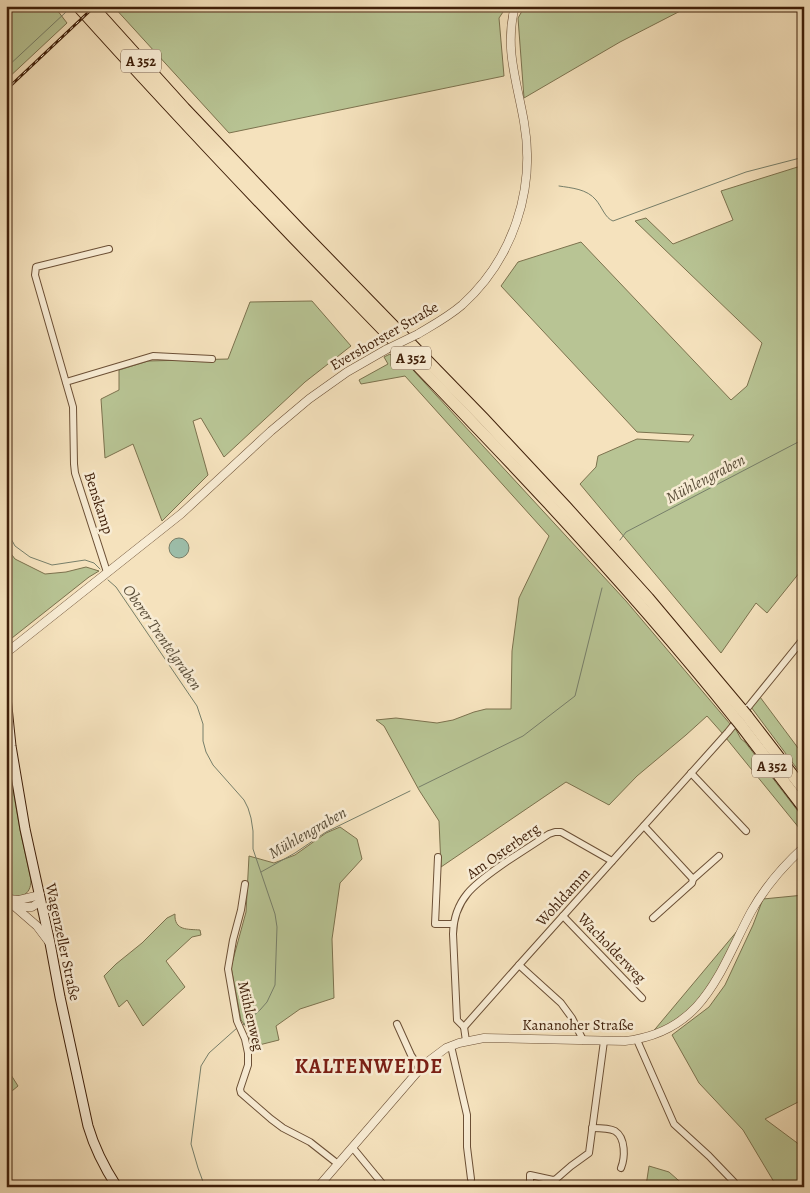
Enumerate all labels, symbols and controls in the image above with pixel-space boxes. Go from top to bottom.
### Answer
road number: A 352 [121,49,161,72]
street label: Evershorster Straße [326,297,442,375]
road number: A 352 [391,346,431,369]
water label: Mühlengraben [662,449,749,509]
street label: Benskamp [80,469,118,537]
water label: Oberer Trentelgraben [117,580,207,695]
road number: A 352 [752,754,792,778]
water label: Mühlengraben [264,802,351,864]
street label: Am Osterberg [461,818,544,884]
street label: Wohldamm [531,863,595,931]
street label: Wagenzeller Straße [41,880,85,1003]
street label: Wacholderweg [573,908,651,988]
street label: Mühlenweg [233,979,269,1053]
street label: Kananoher Straße [522,1015,634,1035]
district label: KALTENWEIDE [295,1053,443,1080]

